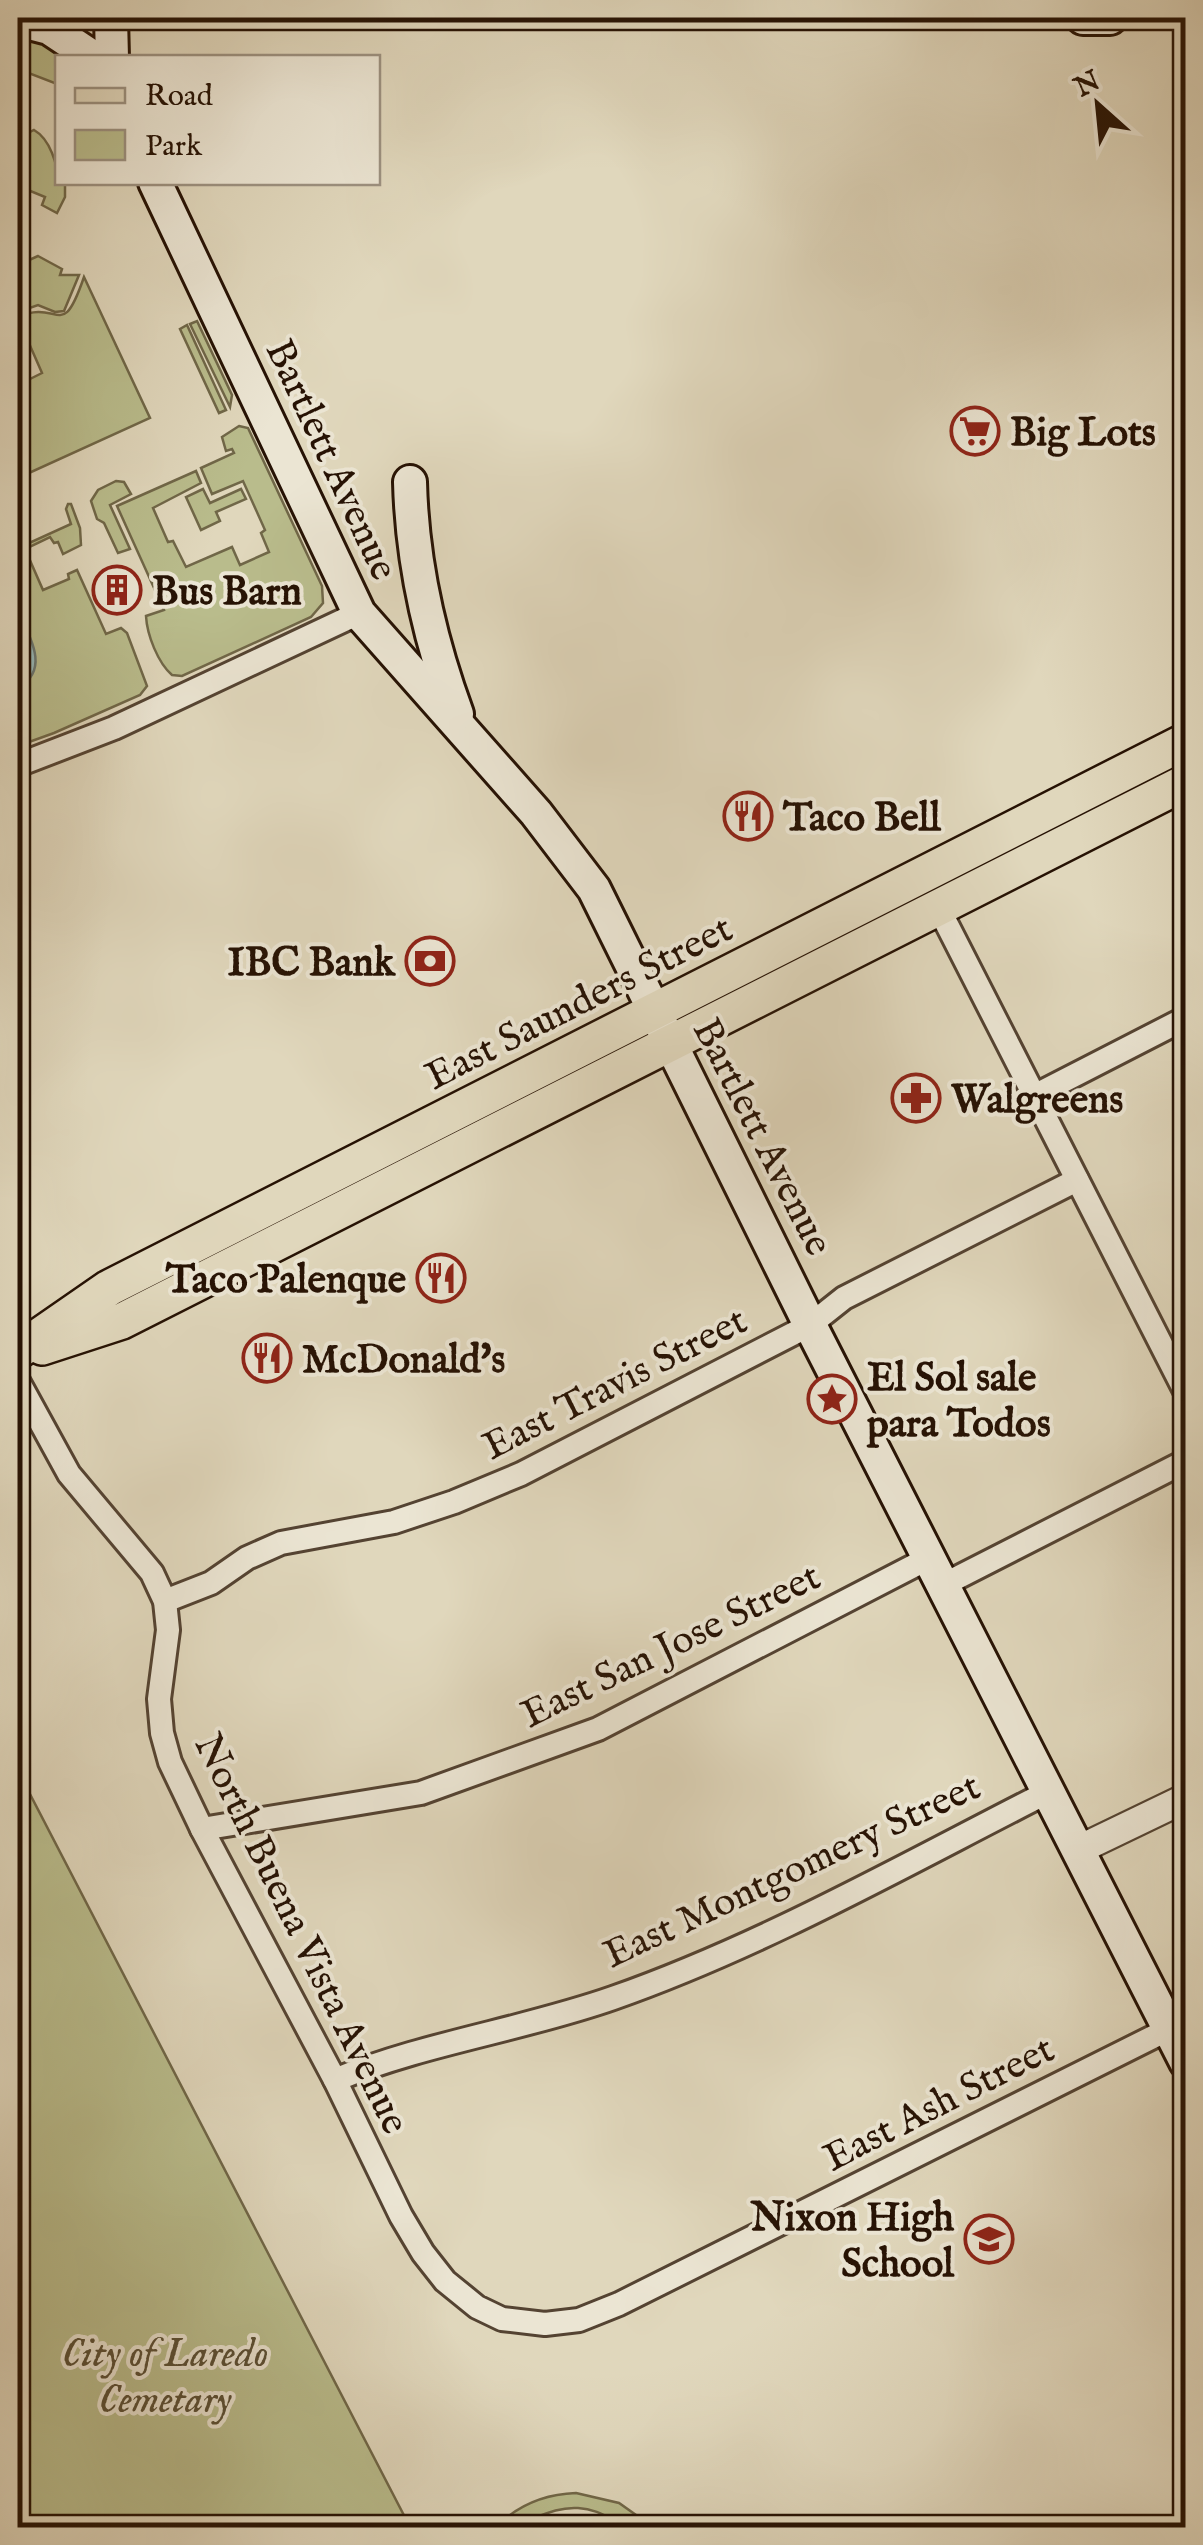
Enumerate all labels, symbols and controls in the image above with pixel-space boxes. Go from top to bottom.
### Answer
legend [55,55,380,185]
north arrow [1048,55,1148,155]
text: N [1068,64,1107,107]
text: Road [145,78,214,116]
text: Park [145,128,203,166]
street label: Bartlett Avenue [252,332,408,589]
supermarket icon: Big Lots [949,405,1001,457]
place label: Big Lots [1010,409,1156,460]
building icon: Bus Barn [91,564,143,616]
place label: Bus Barn [152,568,302,619]
restaurant icon: Taco Bell [722,790,774,842]
place label: Taco Bell [782,794,942,845]
street label: East Saunders Street [417,905,742,1104]
bank icon: IBC Bank [404,935,456,987]
place label: IBC Bank [228,939,397,990]
street label: Bartlett Avenue [679,1010,843,1265]
pharmacy icon: Walgreens [890,1072,942,1124]
place label: Walgreens [951,1076,1123,1127]
restaurant icon: Taco Palenque [415,1252,467,1304]
place label: Taco Palenque [165,1256,406,1307]
street label: East Travis Street [475,1297,756,1474]
restaurant icon: McDonald's [241,1332,293,1384]
place label: McDonald's [302,1336,505,1387]
place label: El Sol sale para Todos [866,1354,1051,1451]
place icon: El Sol sale para Todos [806,1373,858,1425]
street label: East San Jose Street [514,1553,830,1742]
street label: North Buena Vista Avenue [181,1726,419,2143]
street label: East Montgomery Street [596,1762,989,1982]
street label: East Ash Street [816,2025,1063,2185]
place label: Nixon High School [750,2194,955,2291]
school or university icon: Nixon High School [963,2213,1015,2265]
park label: City of Laredo Cemetary [62,2330,268,2427]

